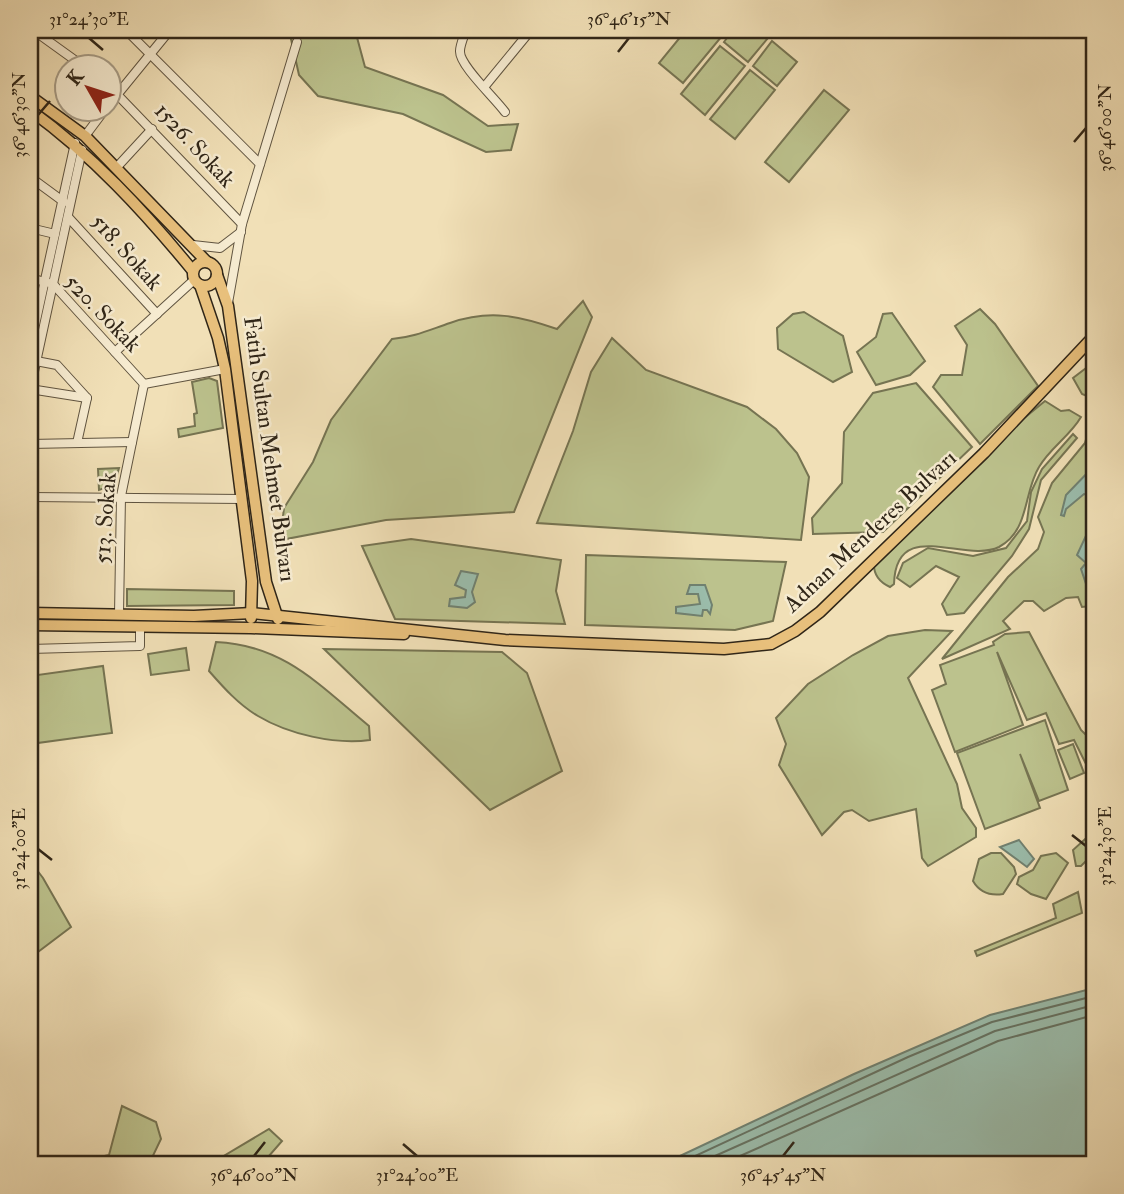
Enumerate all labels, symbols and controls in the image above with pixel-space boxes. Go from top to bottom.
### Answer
text: 31°24'30"E [49,8,129,31]
text: 36°46'15"N [587,8,671,31]
north arrow [52,52,122,122]
text: K [62,65,90,91]
text: 36°46'30"N [8,72,31,158]
text: 36°46'00"N [1094,84,1117,172]
street label: 1526. Sokak [148,96,242,194]
street label: 518. Sokak [85,208,169,296]
street label: 520. Sokak [59,268,147,358]
street label: Fatih Sultan Mehmet Bulvarı [237,314,303,584]
street label: Adnan Menderes Bulvarı [777,443,962,619]
street label: 513. Sokak [87,471,123,565]
text: 31°24'30"E [1094,806,1117,886]
text: 31°24'00"E [8,808,31,890]
text: 36°46'00"N [210,1164,298,1187]
text: 31°24'00"E [376,1164,458,1187]
text: 36°45'45"N [740,1164,826,1187]

